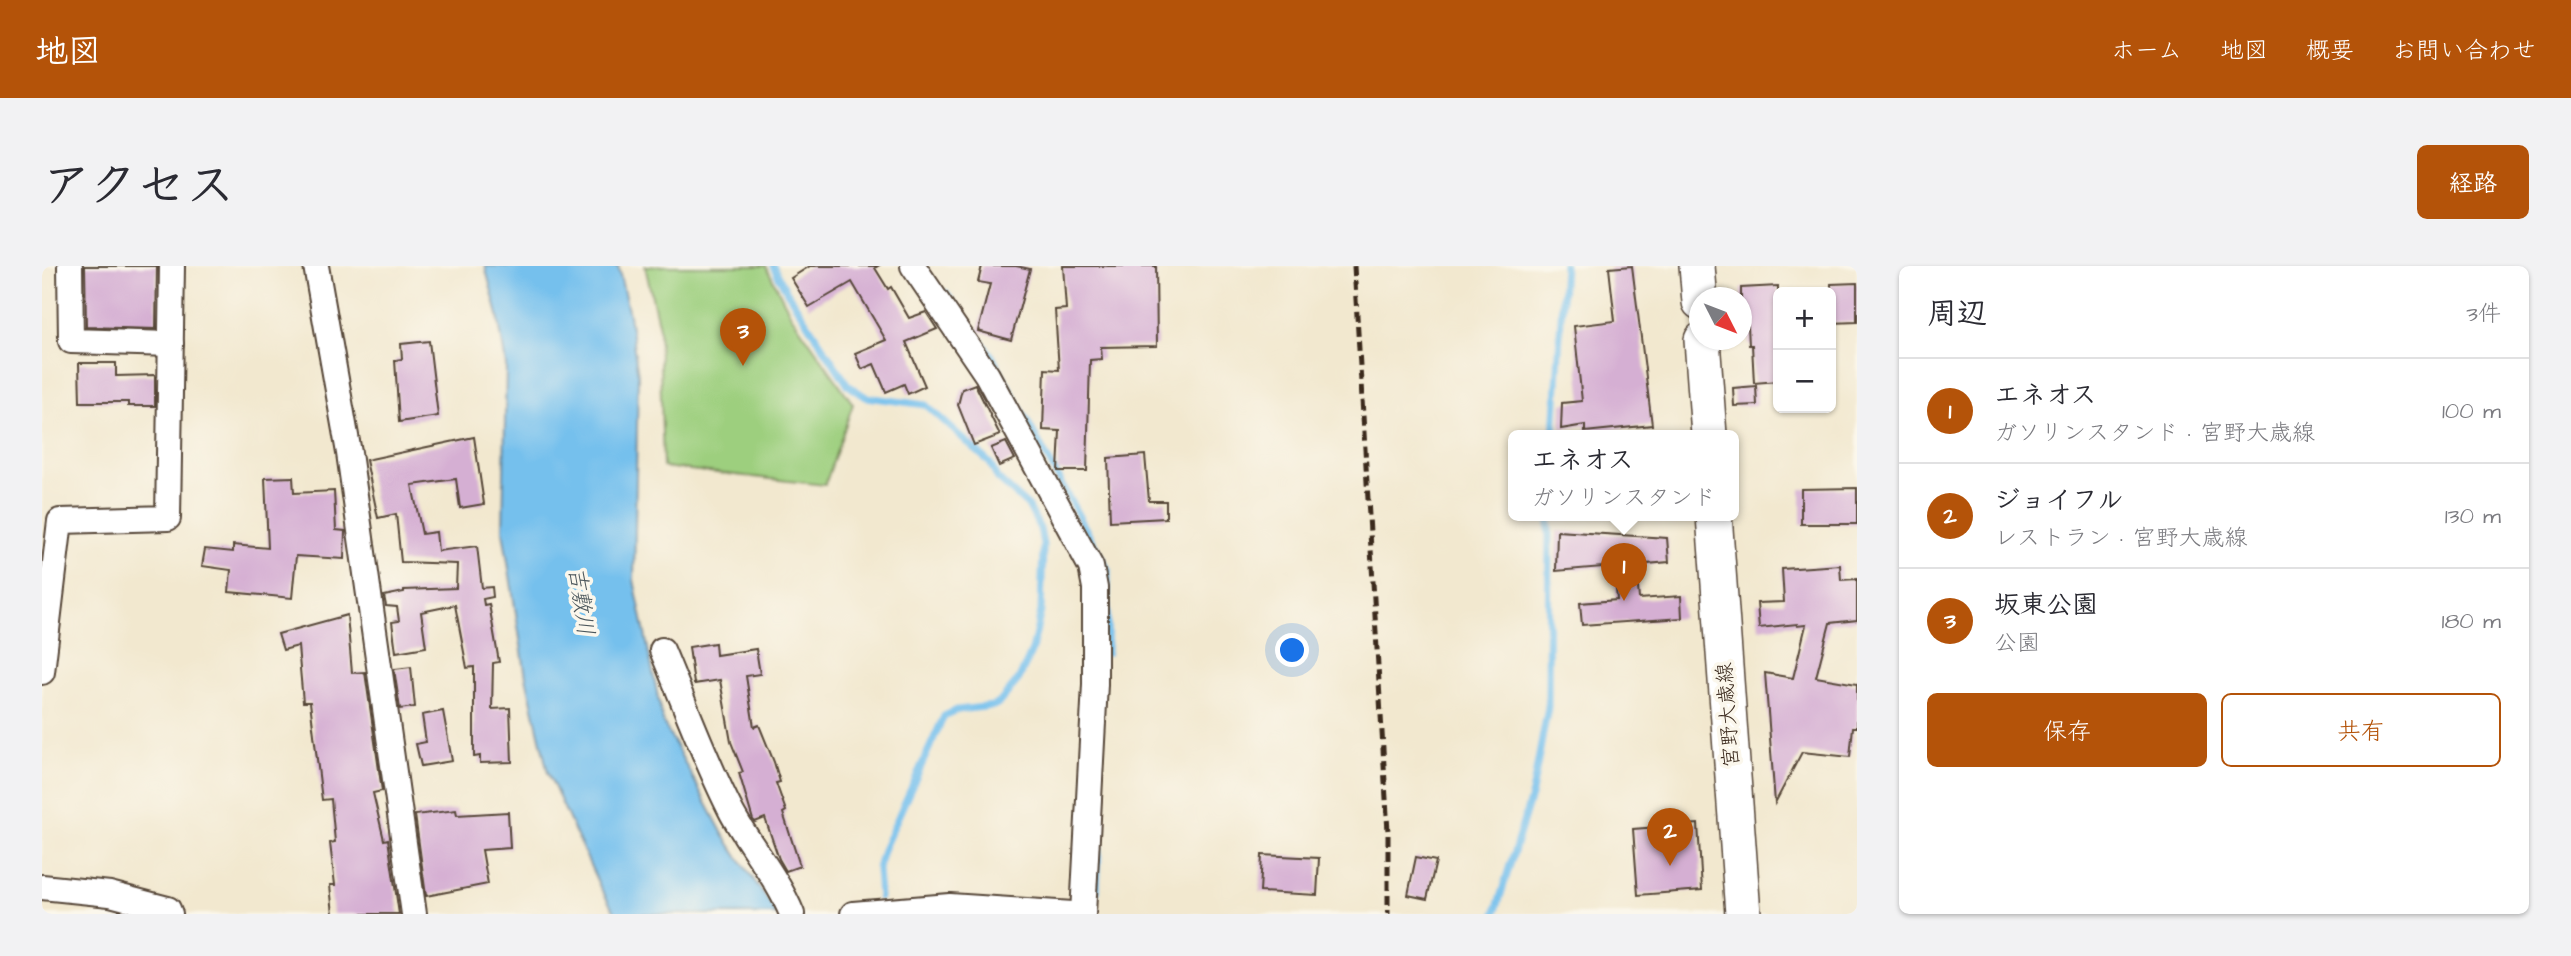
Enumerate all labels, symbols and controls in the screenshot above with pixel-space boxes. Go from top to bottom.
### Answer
text: 地図 [35,29,101,75]
text: ホーム [2111,34,2182,68]
text: 地図 [2220,34,2268,68]
text: 概要 [2306,34,2354,68]
text: お問い合わせ [2392,34,2536,68]
button: 経路 [2417,145,2529,219]
text: アクセス [42,153,235,221]
north arrow [1689,287,1752,350]
map controls [1773,287,1836,413]
button: + [1773,287,1836,350]
text: 周辺 [1927,293,1987,335]
text: 3件 [2466,298,2501,330]
pin: 3 [720,308,766,366]
button: − [1773,350,1836,413]
text: エネオス [1994,377,2096,413]
text: 1 [1949,395,1951,427]
text: 100 m [2442,395,2501,427]
text: ガソリンスタンド · 宮野大歳線 [1994,417,2315,449]
popup [1508,430,1739,521]
text: エネオス [1531,442,1634,478]
text: ガソリンスタンド [1531,482,1716,514]
text: ジョイフル [1994,482,2123,518]
text: 2 [1943,500,1957,532]
text: 130 m [2445,500,2501,532]
text: レストラン · 宮野大歳線 [1994,522,2248,554]
pin: 1 [1601,543,1647,601]
water label: 吉敷川 [560,565,602,637]
text: 坂東公園 [1994,587,2098,623]
text: 3 [1944,605,1956,637]
text: 180 m [2442,605,2501,637]
text: 公園 [1994,627,2040,659]
your location [1275,633,1309,667]
street label: 宮野大歳線 [1710,662,1746,768]
button: 保存 [1927,693,2207,767]
button: 共有 [2221,693,2501,767]
pin: 2 [1647,808,1693,866]

